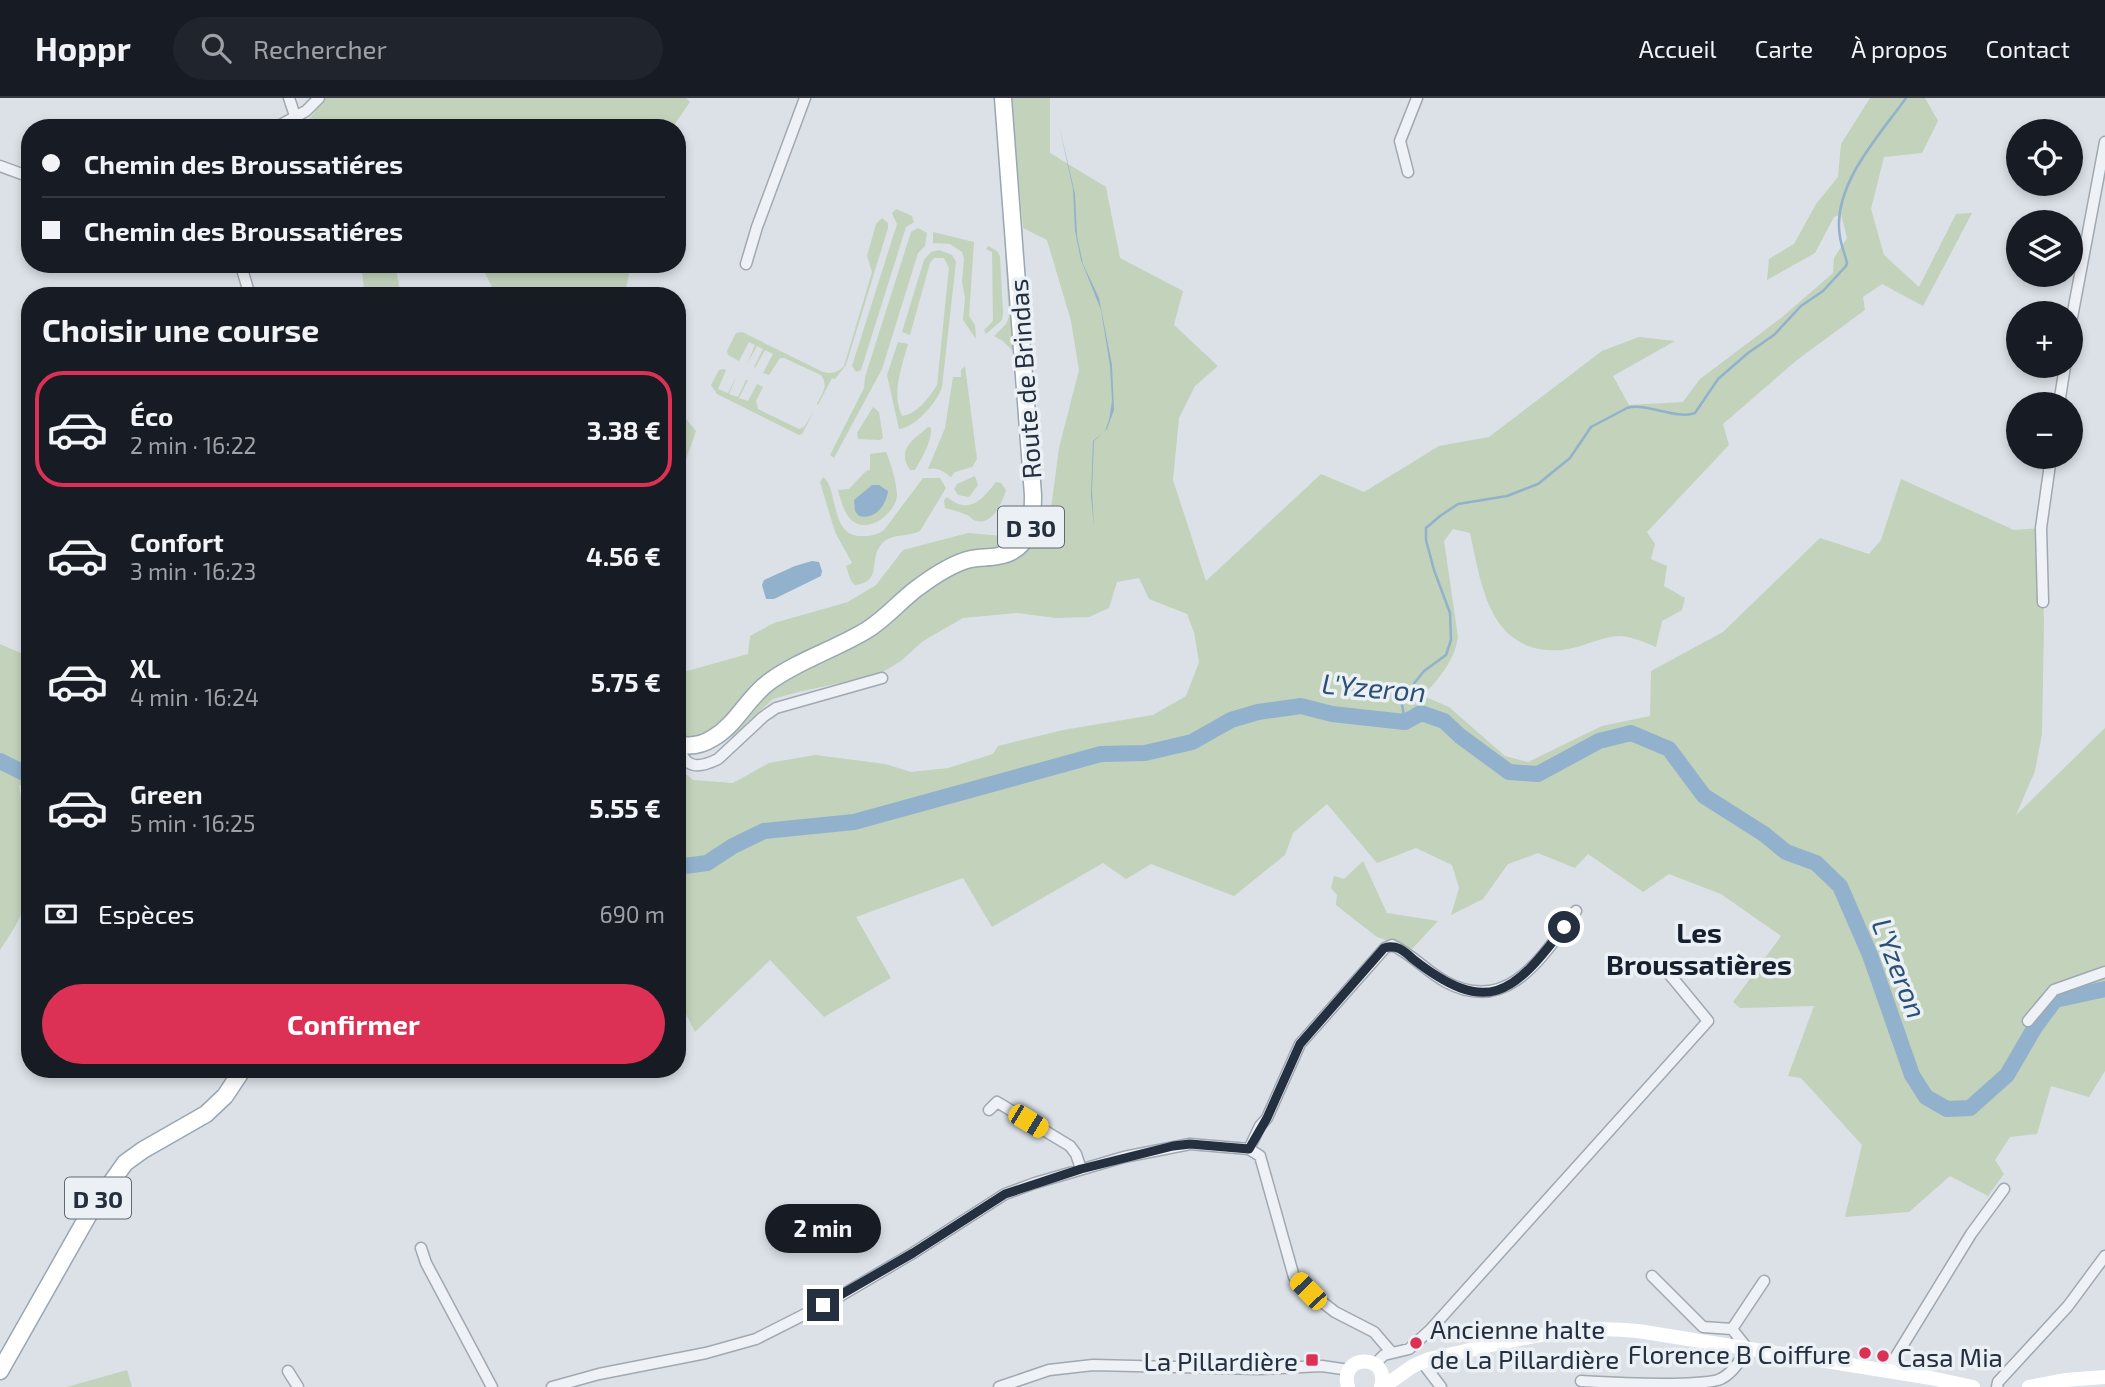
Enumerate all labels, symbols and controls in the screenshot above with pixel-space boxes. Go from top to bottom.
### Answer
search box [173,17,663,80]
text: Hoppr [35,28,131,68]
icon: search [197,29,235,67]
text: Rechercher [253,33,387,64]
text: Accueil [1639,34,1717,63]
text: Carte [1755,34,1813,63]
text: À propos [1851,34,1948,63]
text: Contact [1986,34,2070,63]
map controls [2006,119,2083,469]
button: locate [2006,119,2083,196]
text: Chemin des Broussatiéres [84,148,403,179]
button: layers [2006,210,2083,287]
text: Chemin des Broussatiéres [84,215,403,246]
street label: Route de Brindas [1002,278,1046,480]
button: + [2006,301,2083,378]
text: Choisir une course [42,310,319,348]
button: − [2006,392,2083,469]
icon: car [46,398,109,461]
text: Éco [130,400,173,431]
text: 3.38 € [587,414,661,445]
text: 2 min · 16:22 [130,431,257,459]
road number: D 30 [998,506,1064,547]
icon: car [46,524,109,587]
text: Confort [130,526,224,557]
text: 4.56 € [586,540,661,571]
text: 3 min · 16:23 [130,557,256,585]
icon: car [46,650,109,713]
text: XL [130,652,161,683]
text: 5.75 € [591,666,661,697]
water label: L'Yzeron [1320,666,1428,708]
text: 4 min · 16:24 [130,683,259,711]
icon: car [46,776,109,839]
text: Green [130,778,203,809]
text: 5.55 € [589,792,661,823]
text: 5 min · 16:25 [130,809,255,837]
icon: cash [42,895,80,933]
text: Espèces [98,898,195,929]
text: 690 m [600,900,665,928]
route start [1548,911,1580,943]
water label: L'Yzeron [1865,913,1935,1023]
district label: Les Broussatières [1606,915,1792,981]
button: Confirmer [42,984,665,1064]
car [1005,1101,1052,1141]
road number: D 30 [65,1178,131,1218]
callout: 2 min [765,1204,881,1252]
text: 2 min [794,1214,852,1242]
car [1286,1269,1331,1313]
route end [807,1289,839,1321]
place label: Ancienne halte de La Pillardière [1430,1313,1619,1374]
marker: Ancienne halte de La Pillardière [1408,1335,1424,1351]
place label: Florence B Coiffure [1628,1338,1851,1369]
place label: Casa Mia [1897,1341,2003,1372]
place label: La Pillardière [1144,1345,1298,1376]
marker: Florence B Coiffure [1857,1345,1873,1361]
marker: Casa Mia [1875,1348,1891,1364]
marker: La Pillardière [1304,1352,1320,1368]

